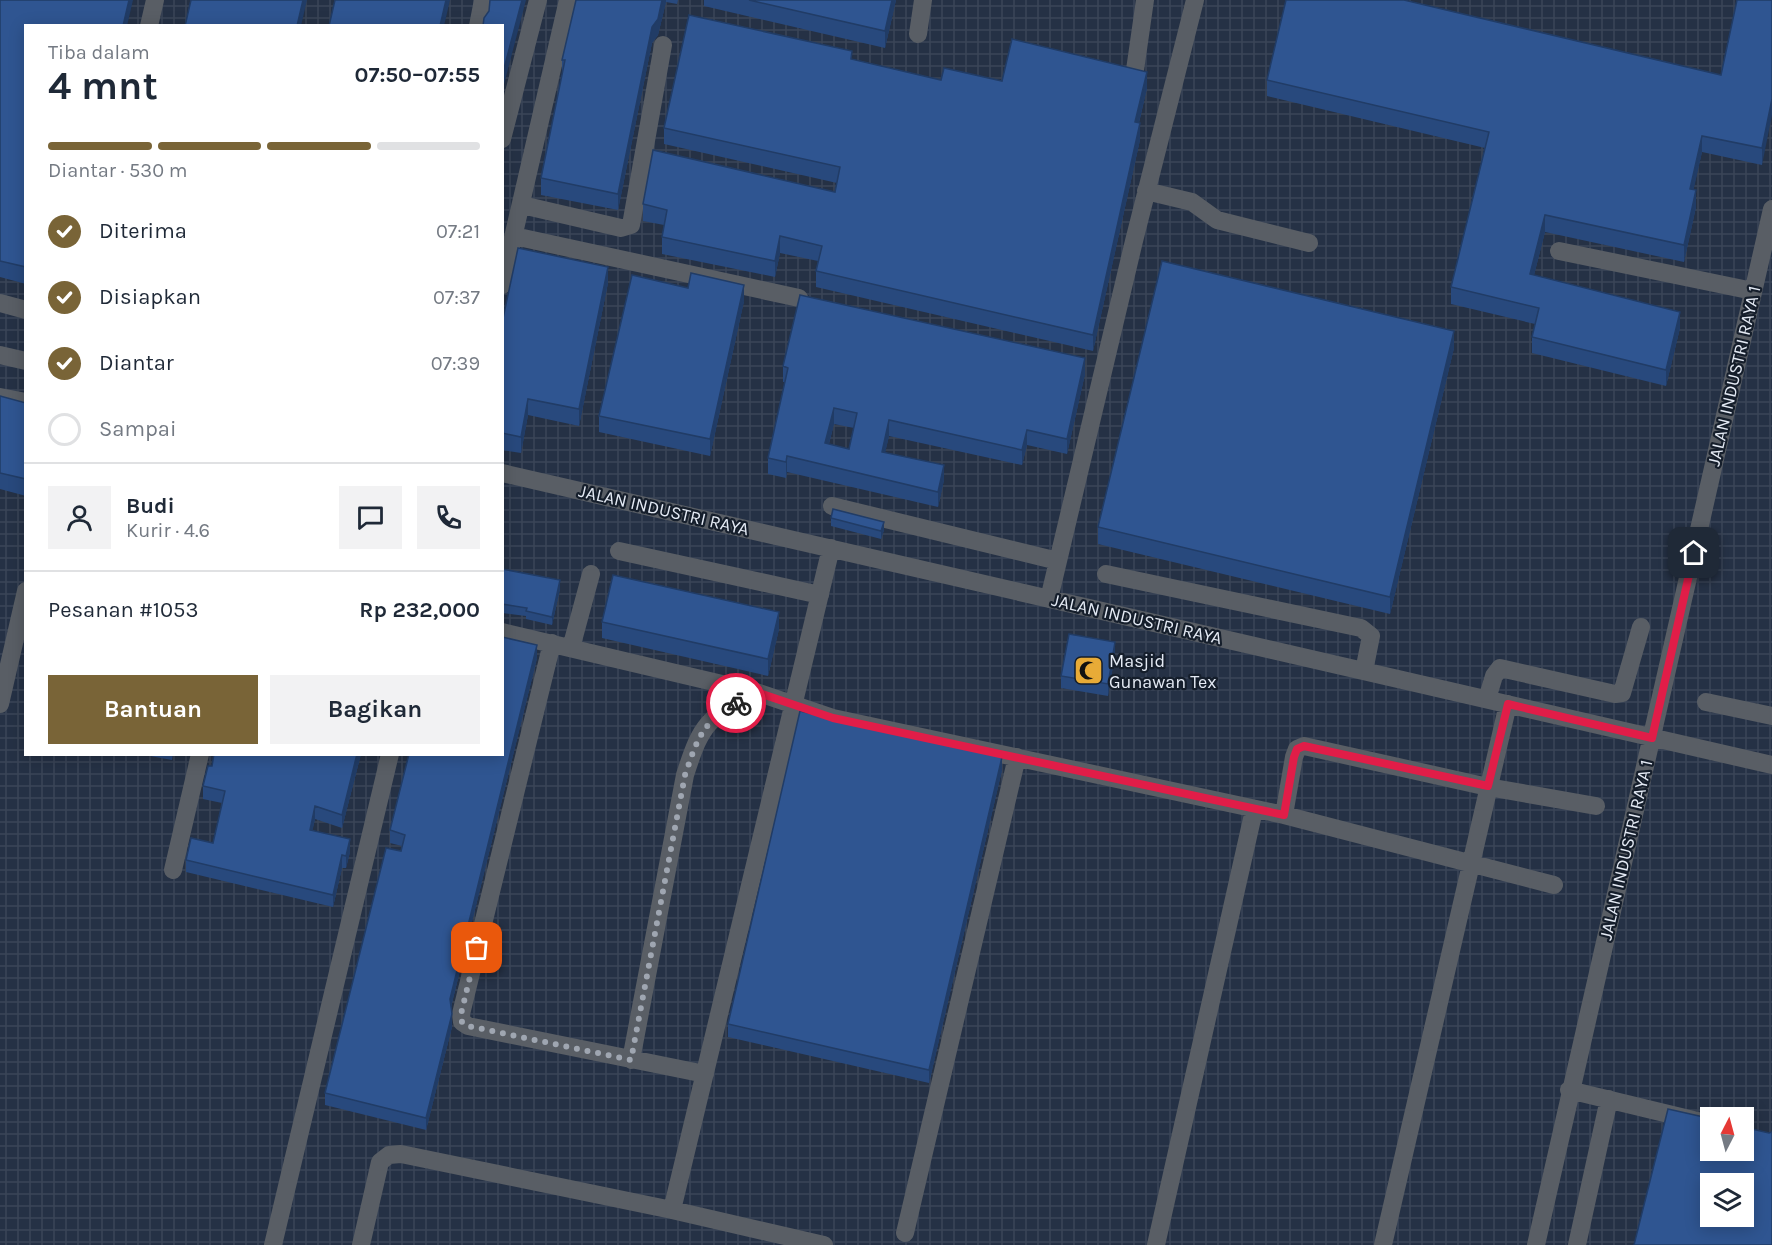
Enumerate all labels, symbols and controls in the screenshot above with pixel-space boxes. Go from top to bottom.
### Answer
text: Tiba dalam [48,41,150,64]
text: 07:50–07:55 [355,62,480,88]
text: 4 mnt [48,63,158,109]
text: Diantar · 530 m [48,159,188,182]
icon: check [48,215,81,248]
text: Diterima [99,218,187,244]
text: 07:21 [436,220,480,243]
icon: check [48,281,81,314]
text: Disiapkan [99,284,201,310]
street label: JALAN INDUSTRI RAYA 1 [1703,284,1765,468]
text: 07:37 [433,286,480,309]
icon: check [48,347,81,380]
text: Diantar [99,350,174,376]
text: 07:39 [431,352,480,375]
text: Sampai [99,416,177,442]
street label: JALAN INDUSTRI RAYA [577,480,751,540]
button: person [48,486,111,549]
button: chat [339,486,402,549]
button: phone [417,486,480,549]
text: Budi [126,493,175,519]
text: Kurir · 4.6 [126,519,210,542]
pin [1668,527,1719,578]
icon: home [1677,536,1710,569]
street label: JALAN INDUSTRI RAYA [1050,589,1224,649]
text: Pesanan #1053 [48,597,199,623]
text: Rp 232,000 [359,597,480,623]
place label: Masjid Gunawan Tex [1109,650,1216,693]
mosque icon: Masjid Gunawan Tex [1072,655,1104,687]
courier [706,673,766,733]
button: Bantuan [48,675,258,744]
button: Bagikan [270,675,480,744]
icon: bike [720,687,753,720]
street label: JALAN INDUSTRI RAYA 1 [1595,758,1657,942]
pin [451,922,502,973]
icon: bag [460,931,493,964]
north arrow [1700,1107,1754,1161]
map controls [1700,1107,1754,1227]
button: layers [1700,1173,1754,1227]

